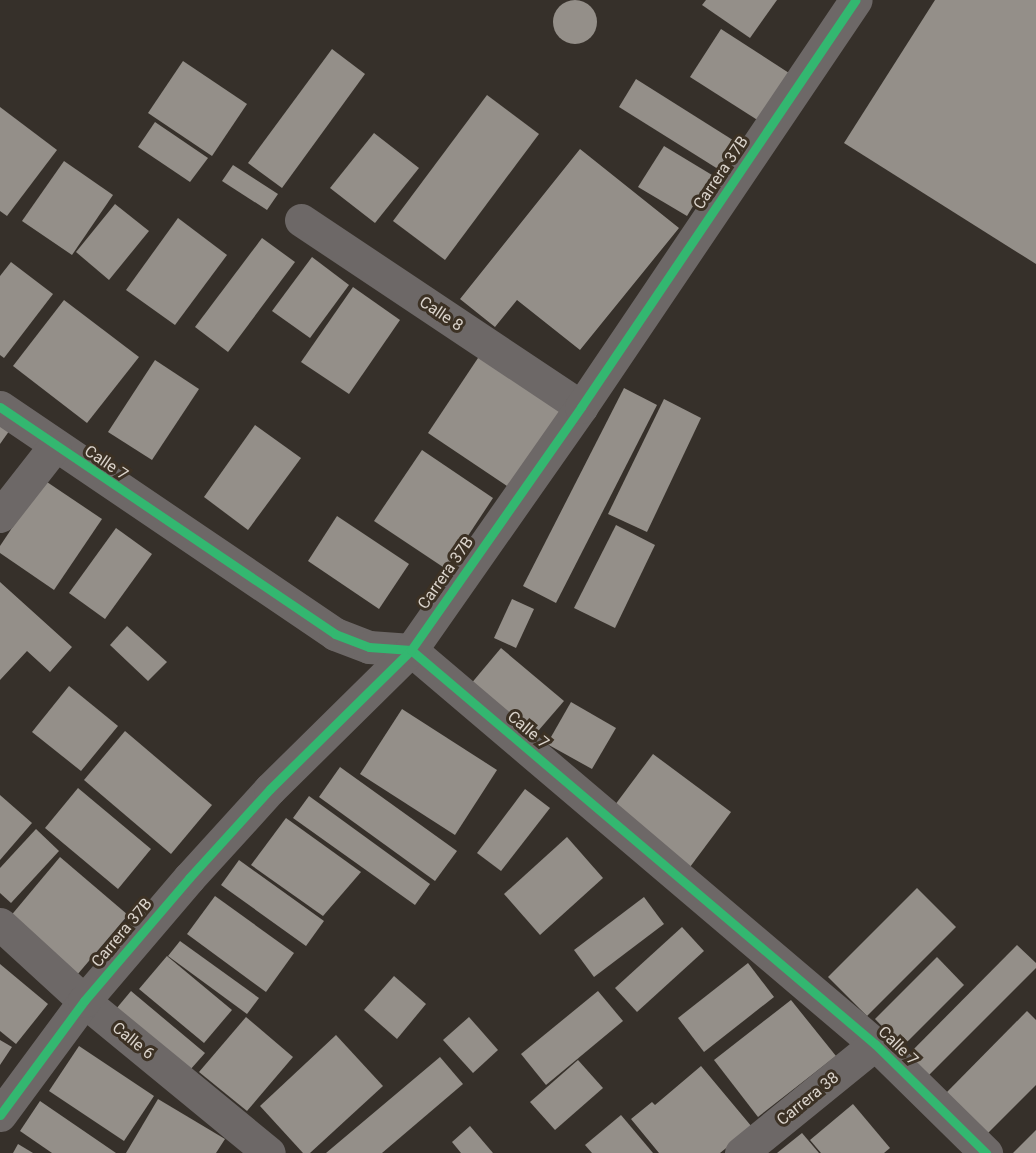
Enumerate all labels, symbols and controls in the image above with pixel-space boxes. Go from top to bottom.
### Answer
street label: Carrera 37B [690,133,752,213]
street label: Calle 8 [416,293,466,335]
street label: Calle 7 [81,442,131,484]
street label: Carrera 37B [414,533,478,613]
street label: Calle 7 [503,707,553,753]
street label: Carrera 37B [88,895,156,971]
street label: Calle 6 [108,1018,158,1064]
street label: Calle 7 [874,1022,922,1070]
street label: Carrera 38 [773,1068,843,1130]

